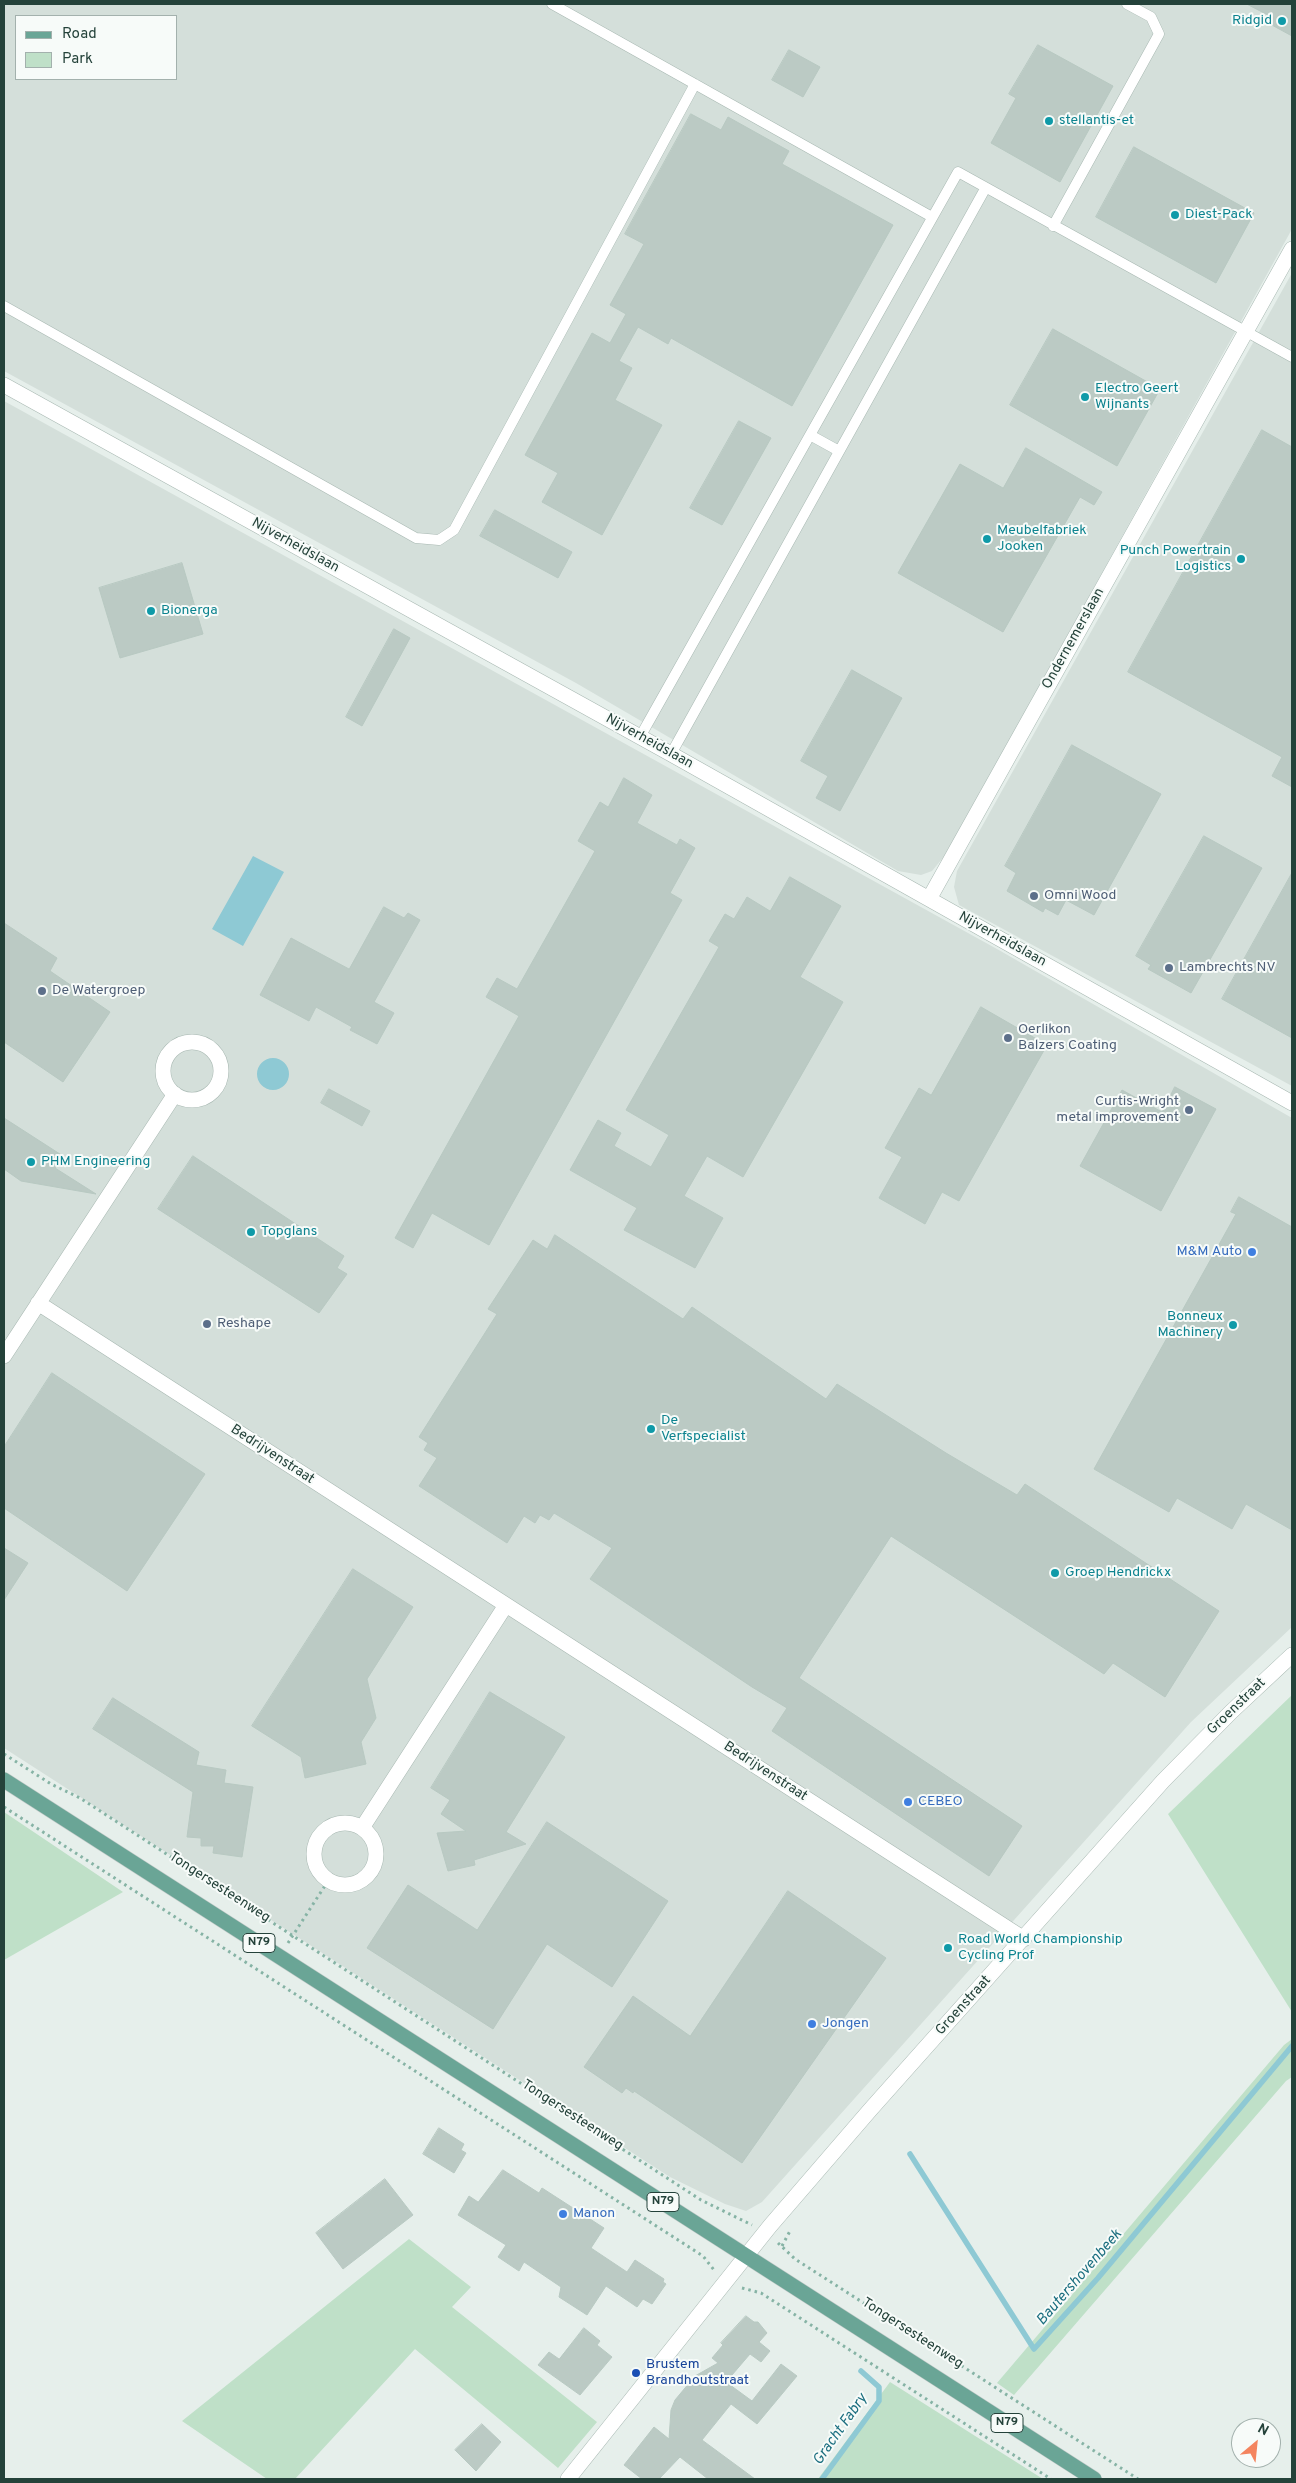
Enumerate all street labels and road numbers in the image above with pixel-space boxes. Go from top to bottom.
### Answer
street label: Nijverheidslaan [248,515,342,577]
street label: Ondernemerslaan [1039,585,1109,693]
street label: Nijverheidslaan [602,711,696,773]
street label: Nijverheidslaan [955,909,1049,971]
street label: Bedrijvenstraat [227,1422,317,1488]
street label: Groenstraat [1204,1675,1270,1739]
street label: Bedrijvenstraat [720,1739,810,1805]
street label: Tongersesteenweg [165,1849,273,1927]
road number: N79 [243,1934,275,1952]
street label: Groenstraat [933,1973,995,2039]
street label: Tongersesteenweg [518,2077,626,2155]
road number: N79 [647,2192,679,2212]
street label: Tongersesteenweg [858,2295,966,2373]
road number: N79 [991,2414,1023,2432]

